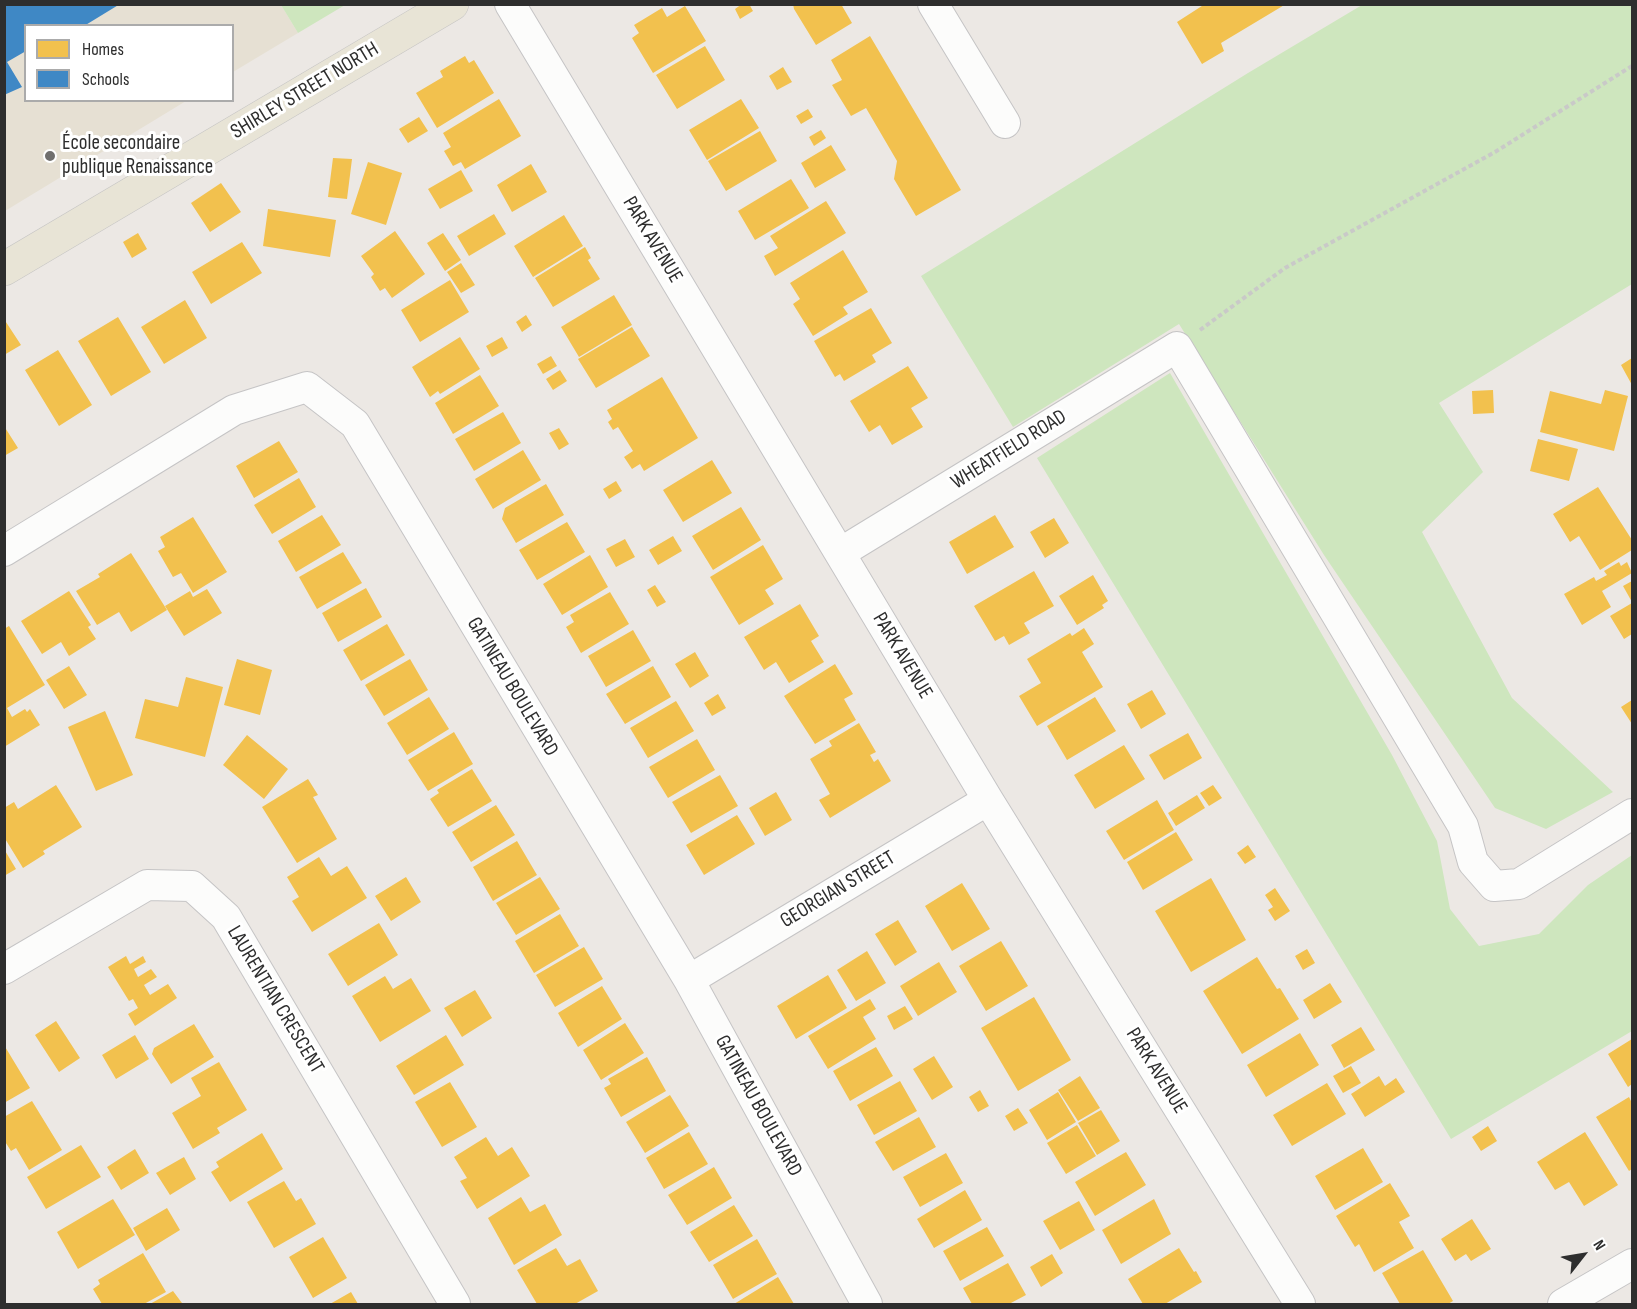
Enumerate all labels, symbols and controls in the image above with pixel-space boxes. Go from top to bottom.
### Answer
legend [24,24,234,102]
street label: SHIRLEY STREET NORTH [226,37,384,145]
text: Homes [82,39,124,60]
text: Schools [82,69,129,90]
place label: École secondaire publique Renaissance [62,131,213,181]
marker: École secondaire publique Renaissance [43,149,57,163]
street label: PARK AVENUE [616,192,688,288]
street label: WHEATFIELD ROAD [947,405,1071,495]
street label: PARK AVENUE [866,608,938,704]
street label: GATINEAU BOULEVARD [461,613,563,761]
street label: GEORGIAN STREET [776,846,900,934]
street label: LAURENTIAN CRESCENT [221,922,329,1078]
street label: PARK AVENUE [1120,1024,1192,1118]
street label: GATINEAU BOULEVARD [709,1031,807,1181]
north arrow [1553,1225,1613,1285]
text: N [1589,1237,1609,1254]

